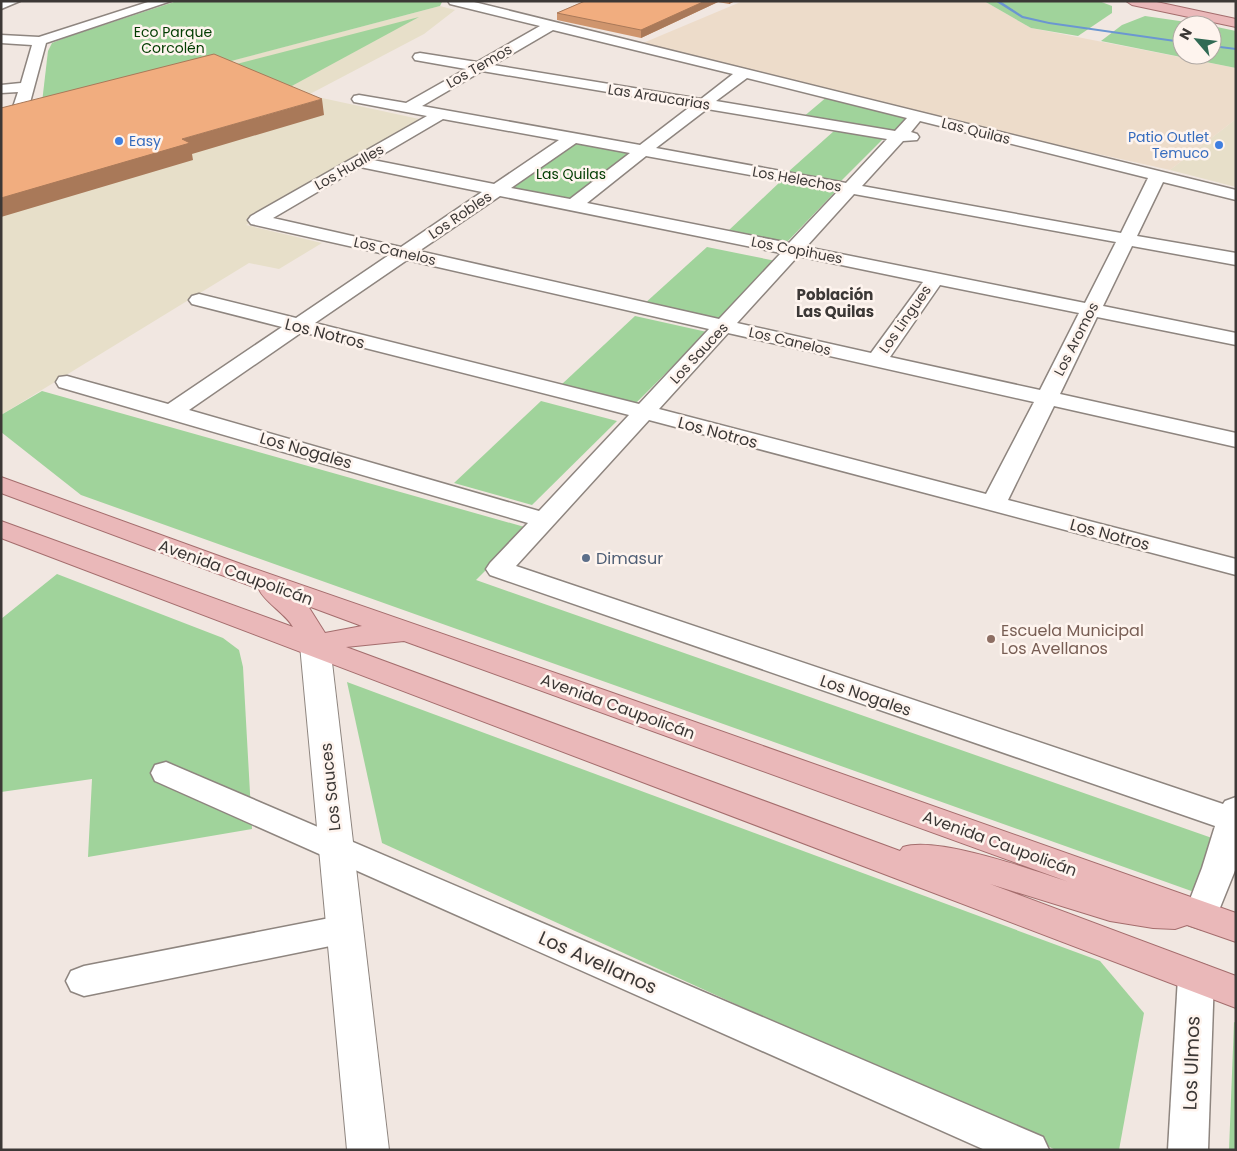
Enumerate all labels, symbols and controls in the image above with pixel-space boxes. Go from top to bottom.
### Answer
north arrow [1172,15,1222,65]
park label: Eco Parque Corcolén [134,22,212,58]
text: N [1174,25,1197,43]
street label: Los Temos [442,39,516,93]
street label: Las Araucarias [607,79,711,115]
street label: Las Quilas [940,113,1012,149]
place label: Patio Outlet Temuco [1128,127,1209,163]
place label: Easy [129,131,161,151]
marker: Easy [113,135,125,147]
street label: Los Hualles [311,139,387,195]
marker: Patio Outlet Temuco [1213,139,1225,151]
street label: Los Helechos [751,161,843,197]
park label: Las Quilas [536,164,606,184]
street label: Los Robles [424,186,496,244]
street label: Los Copihues [750,231,844,269]
street label: Los Canelos [352,232,438,270]
street label: Los Lingues [874,281,936,357]
district label: Población Las Quilas [796,284,874,322]
street label: Los Aromos [1049,299,1103,379]
street label: Los Notros [282,312,367,355]
street label: Los Sauces [665,318,733,388]
street label: Los Canelos [747,322,833,360]
street label: Los Notros [675,411,760,454]
street label: Los Nogales [257,426,355,475]
street label: Los Notros [1067,513,1152,556]
street label: Avenida Caupolicán [155,534,316,611]
place label: Dimasur [596,547,663,570]
marker: Dimasur [580,552,592,564]
place label: Escuela Municipal Los Avellanos [1001,619,1144,660]
marker: Escuela Municipal Los Avellanos [985,633,997,645]
street label: Avenida Caupolicán [537,668,698,745]
street label: Los Nogales [817,669,915,722]
street label: Los Sauces [314,742,347,832]
street label: Avenida Caupolicán [919,805,1080,882]
street label: Los Avellanos [534,924,661,1001]
street label: Los Ulmos [1176,1015,1207,1111]

